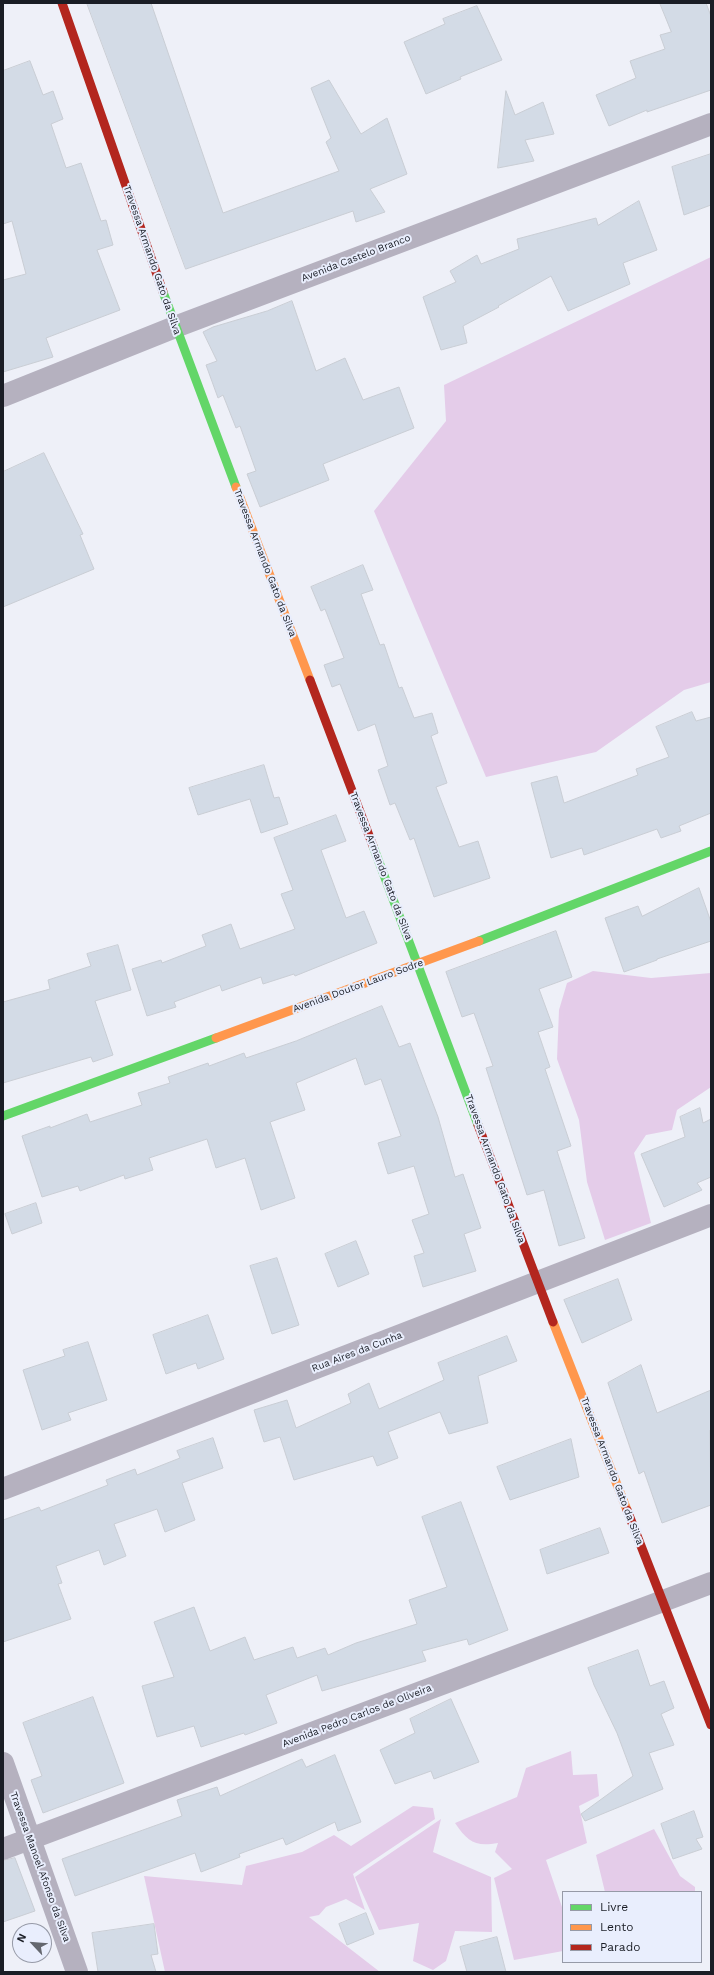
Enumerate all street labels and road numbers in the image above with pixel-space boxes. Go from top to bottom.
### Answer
street label: Travessa Armando Gato da Silva [121,184,183,336]
street label: Avenida Castelo Branco [300,232,412,284]
street label: Travessa Armando Gato da Silva [231,487,299,639]
street label: Travessa Armando Gato da Silva [347,790,415,942]
street label: Avenida Doutor Lauro Sodre [291,957,425,1015]
street label: Travessa Armando Gato da Silva [462,1093,528,1245]
street label: Rua Aires da Cunha [310,1329,404,1375]
street label: Travessa Armando Gato da Silva [578,1395,646,1547]
street label: Avenida Pedro Carlos de Oliveira [281,1682,433,1750]
street label: Travessa Manoel Afonso da Silva [7,1790,73,1944]

